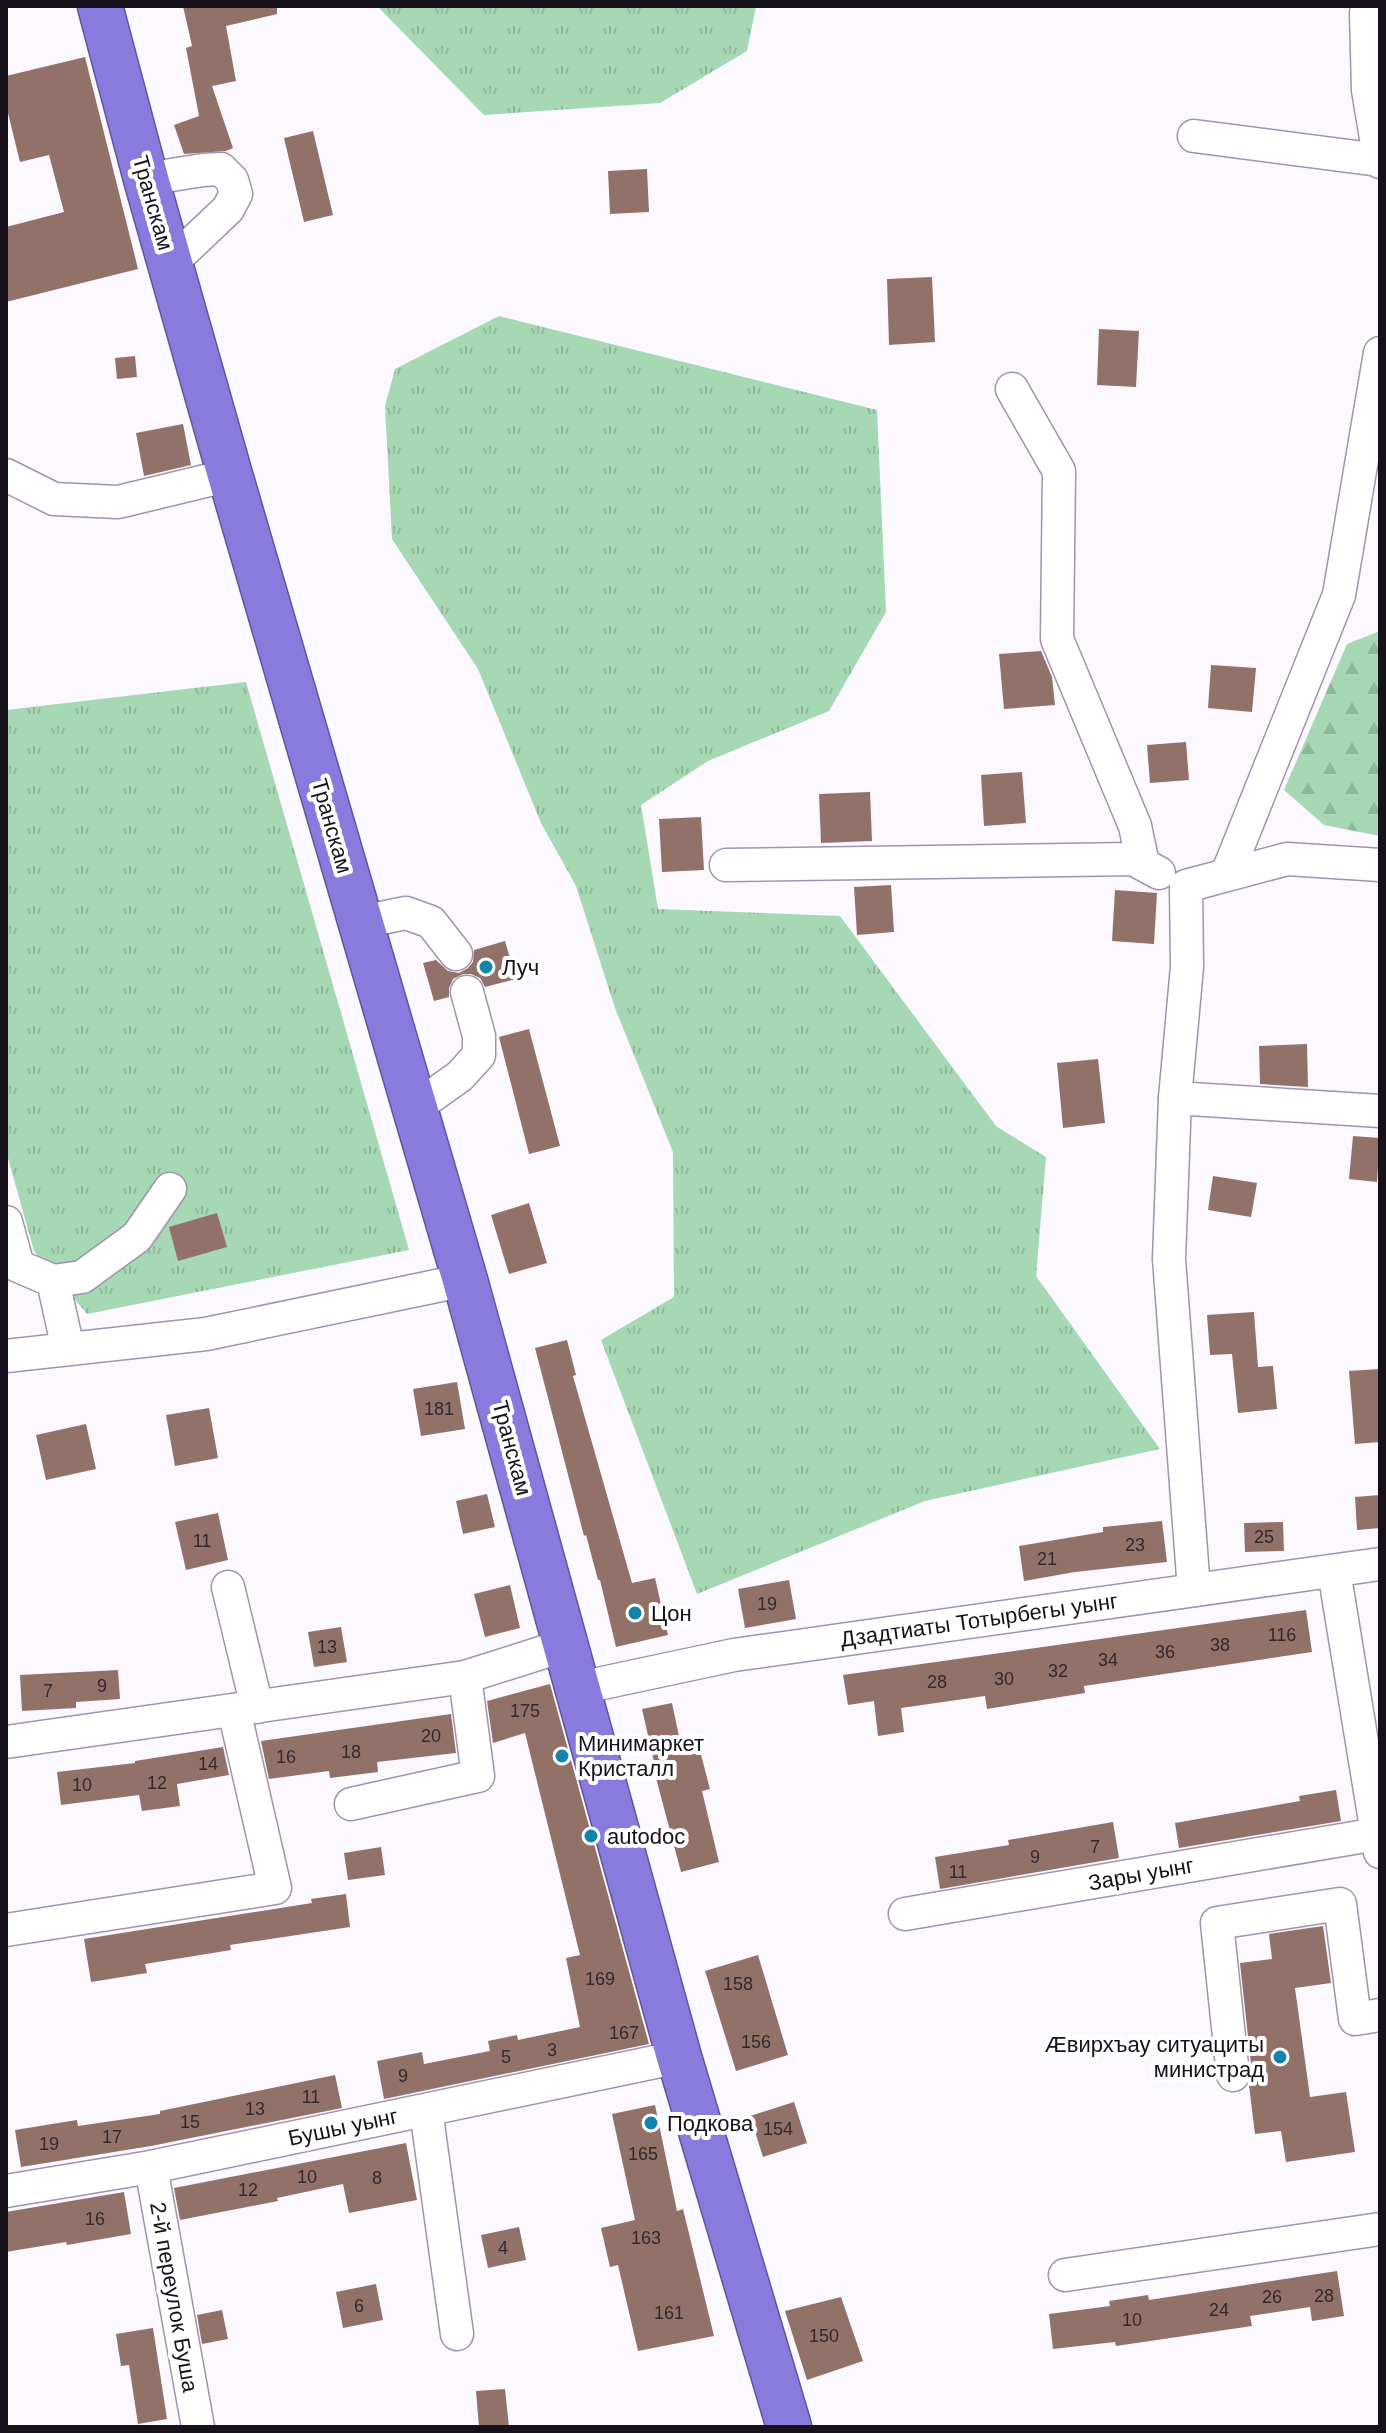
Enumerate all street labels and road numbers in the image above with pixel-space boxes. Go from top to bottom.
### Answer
street label: Транскам [128,153,178,253]
street label: Транскам [307,776,357,876]
street label: Транскам [487,1398,537,1498]
street label: Дзадтиаты Тотырбегы уынг [839,1588,1119,1652]
street label: Зары уынг [1086,1852,1196,1896]
street label: Бушы уынг [286,2103,400,2151]
street label: 2-й переулок Буша [145,2200,203,2395]

